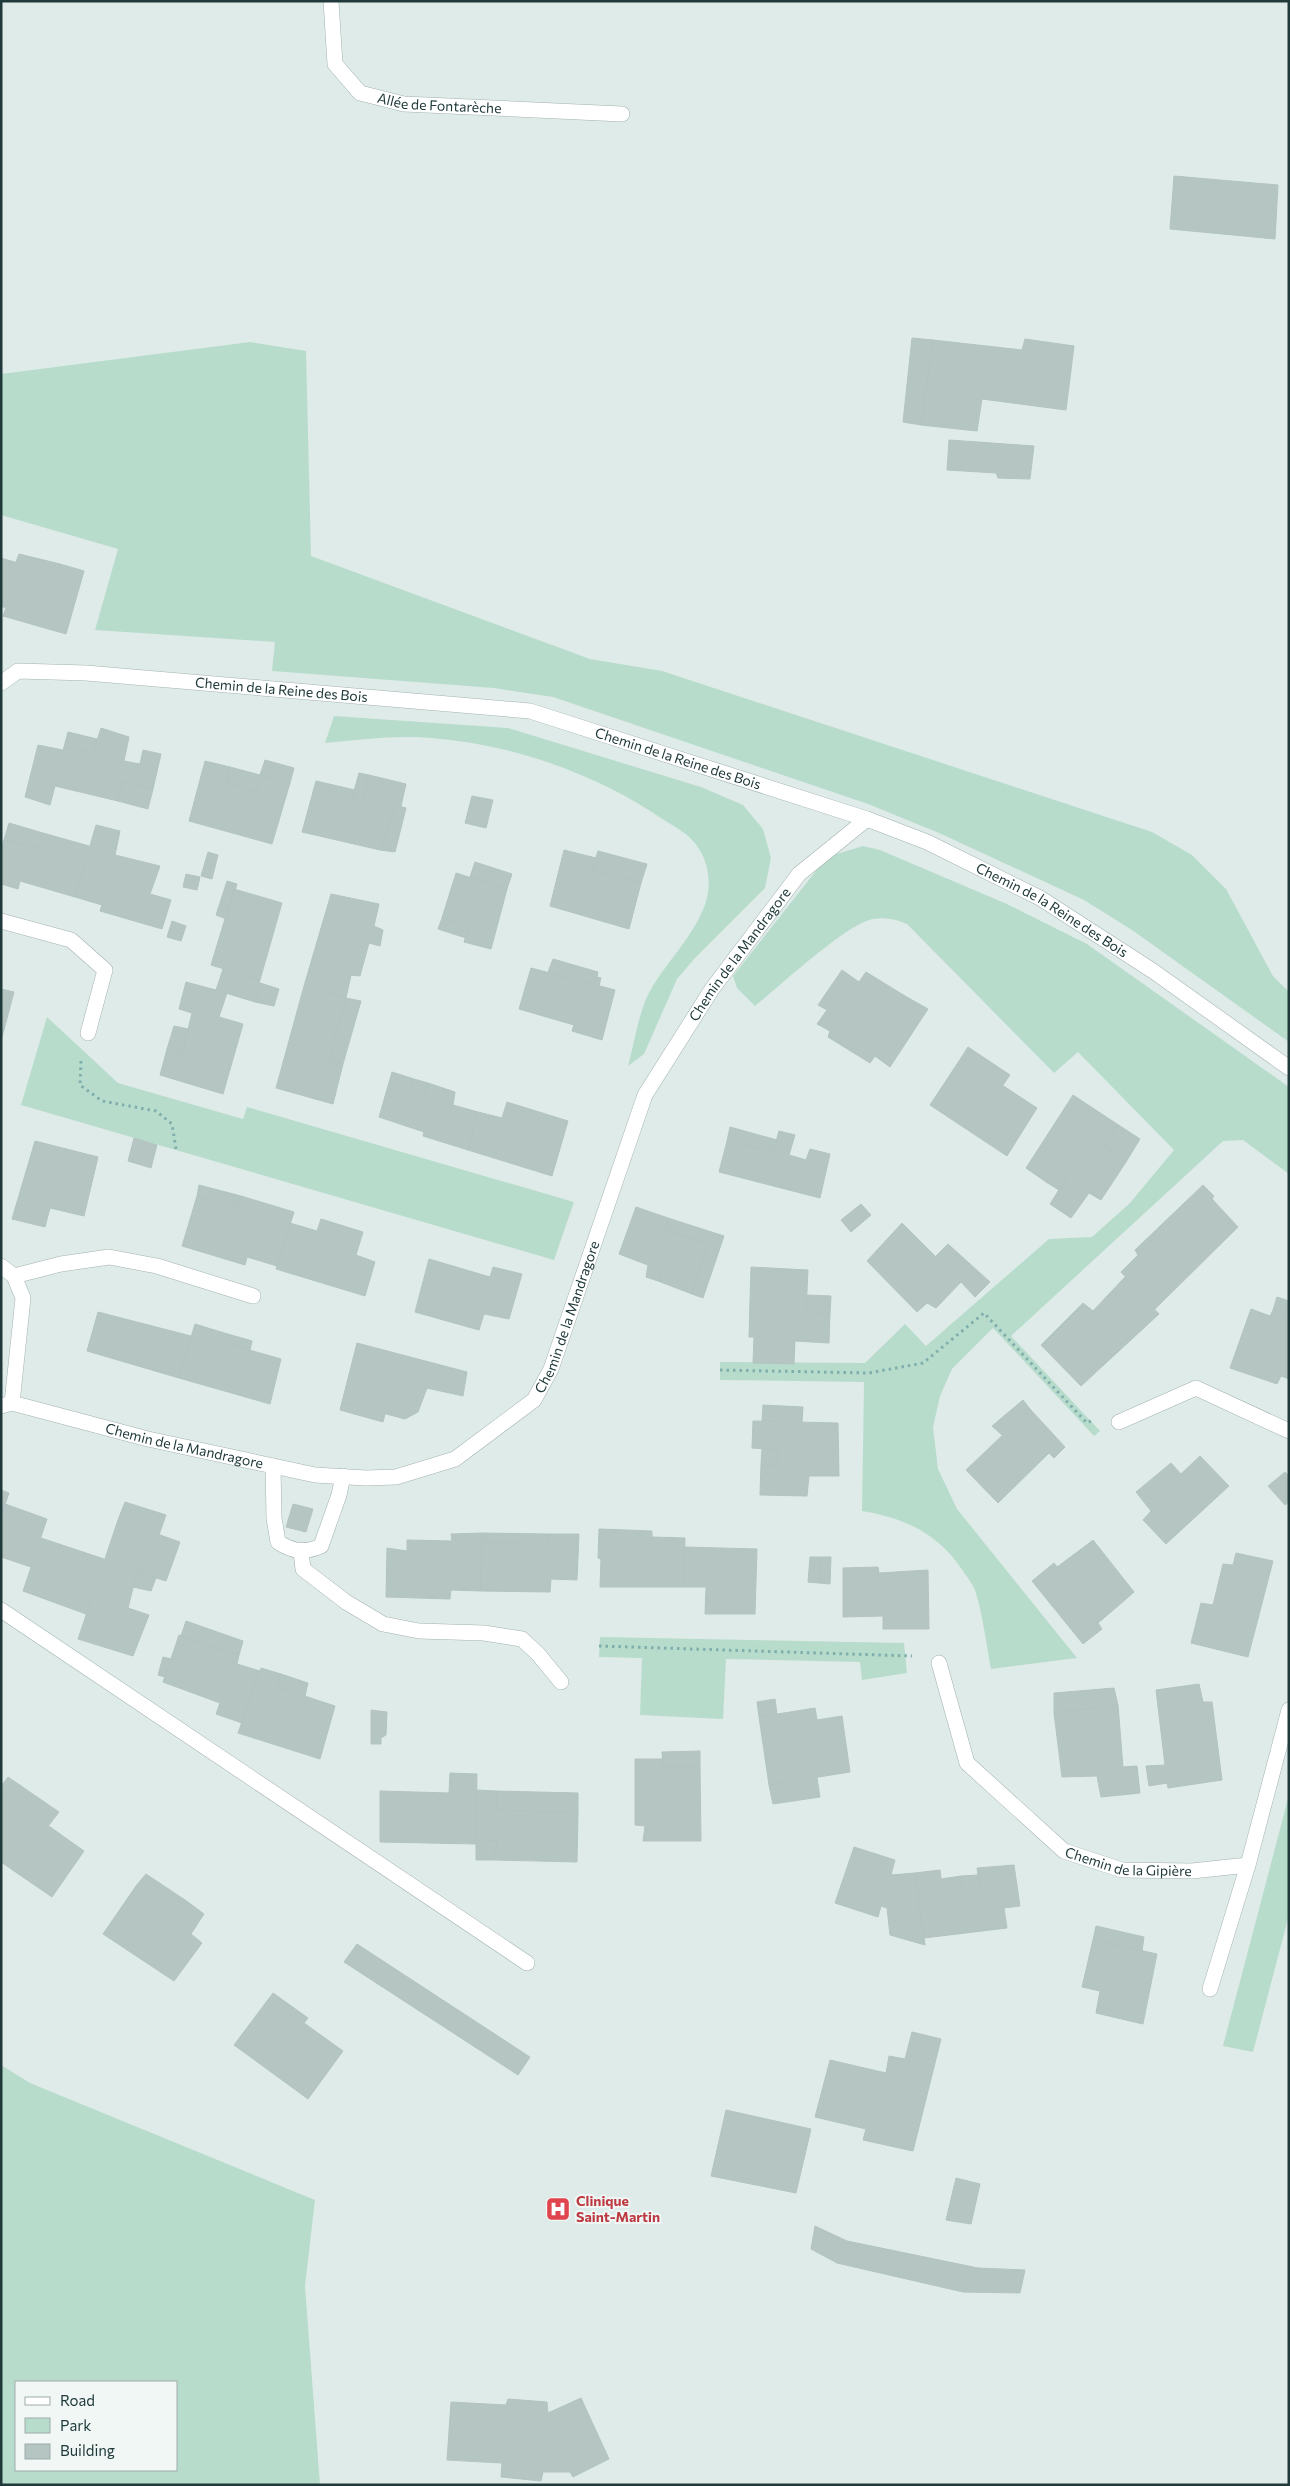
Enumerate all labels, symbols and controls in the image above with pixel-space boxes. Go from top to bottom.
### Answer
street label: Allée de Fontarèche [376,89,502,116]
street label: Chemin de la Reine des Bois [194,673,369,705]
street label: Chemin de la Reine des Bois [593,723,763,793]
street label: Chemin de la Reine des Bois [973,859,1131,961]
street label: Chemin de la Mandragore [685,884,794,1024]
street label: Chemin de la Mandragore [530,1238,602,1396]
street label: Chemin de la Mandragore [104,1419,265,1472]
street label: Chemin de la Gipière [1063,1843,1192,1879]
place label: Clinique Saint-Martin [576,2192,660,2225]
hospital icon: Clinique Saint-Martin [545,2196,571,2222]
legend [15,2381,178,2471]
text: Road [60,2391,95,2409]
text: Park [60,2416,91,2434]
text: Building [60,2441,115,2459]

